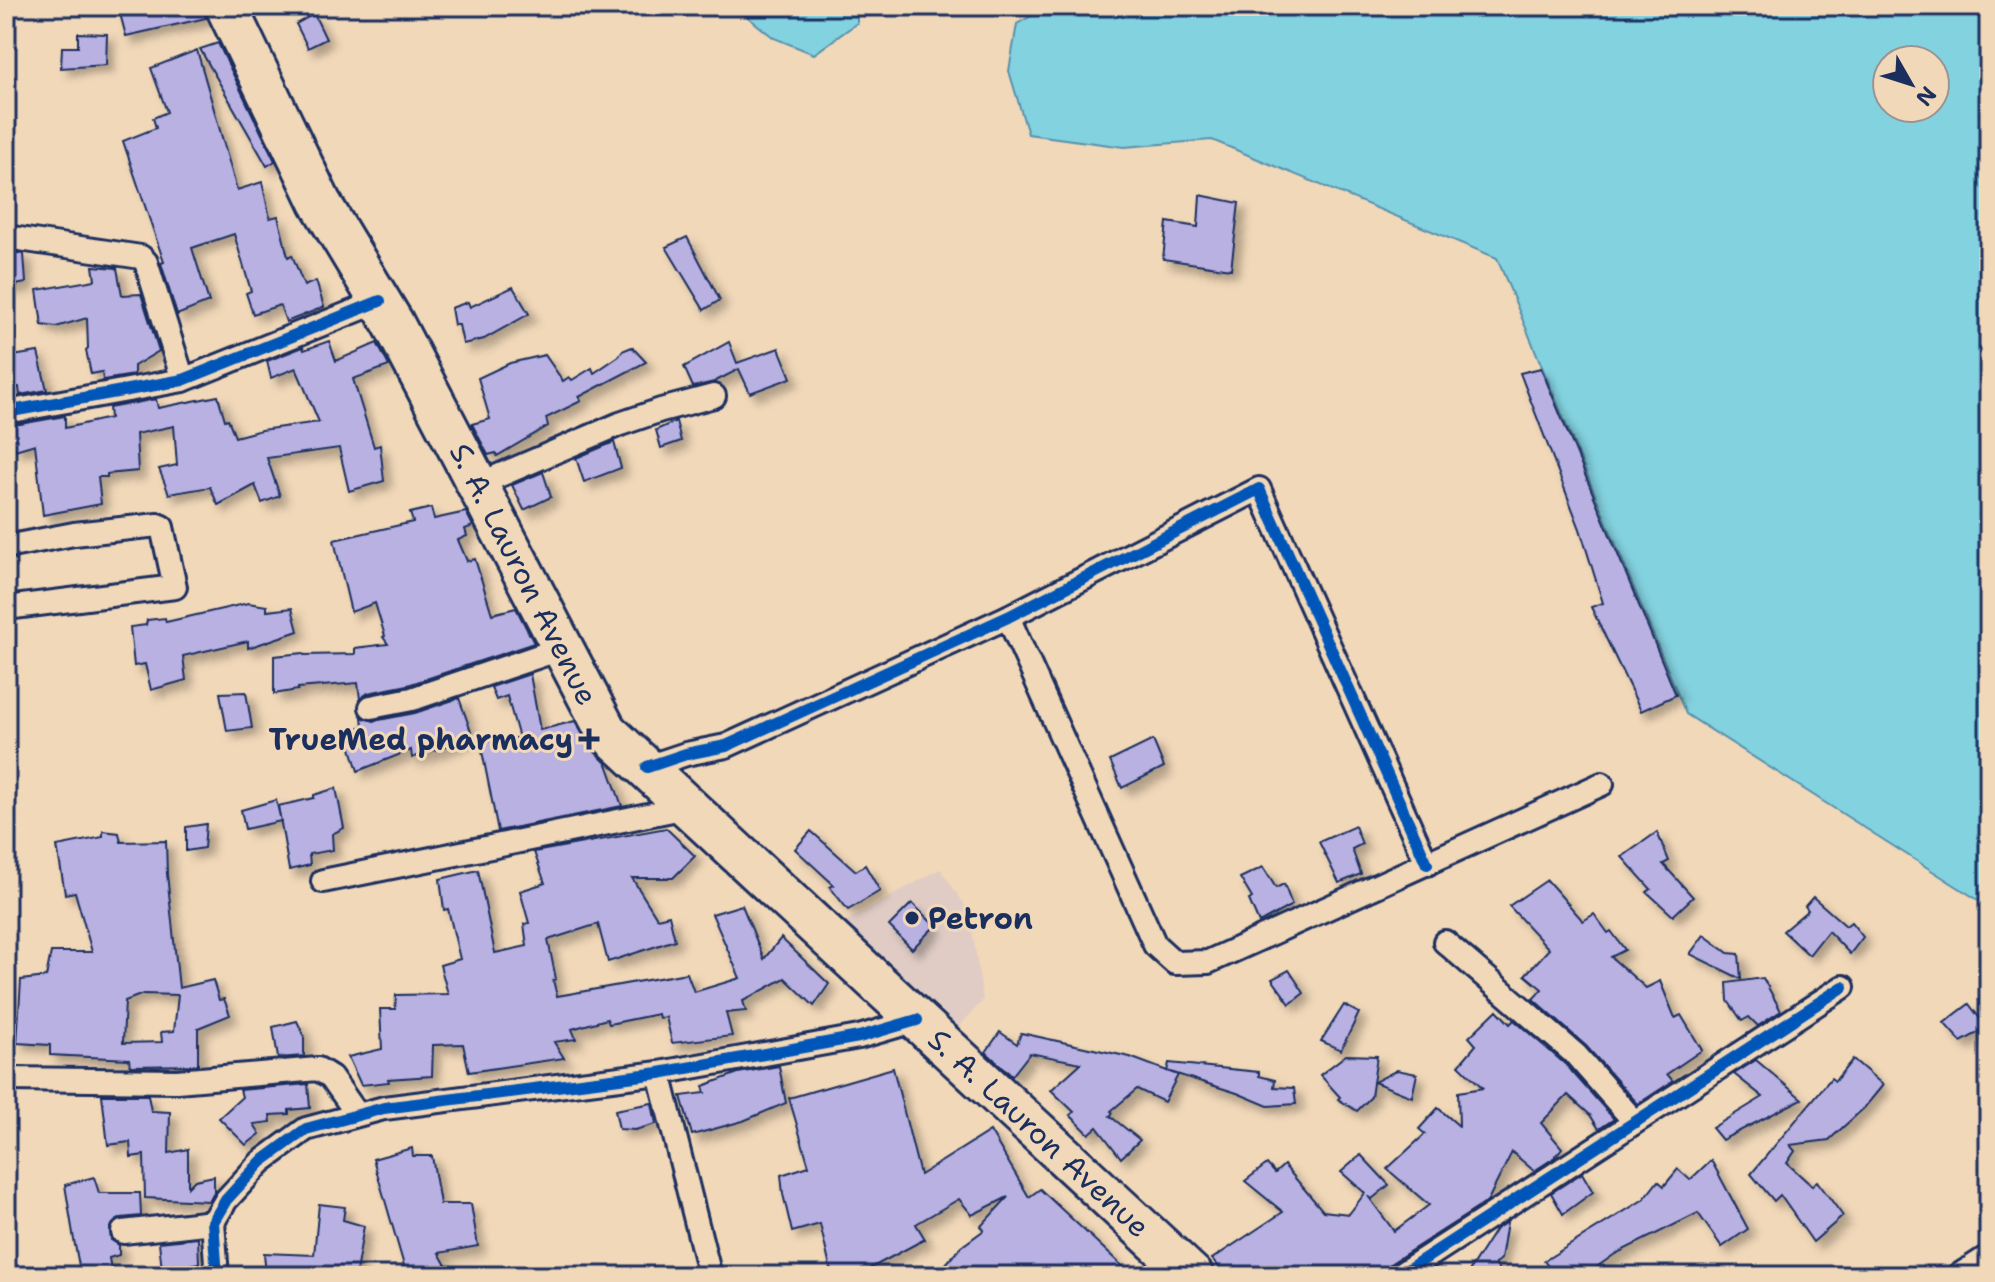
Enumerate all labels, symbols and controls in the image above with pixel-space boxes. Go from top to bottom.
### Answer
north arrow [1871,44,1951,124]
text: N [1909,80,1943,112]
street label: S. A. Lauron Avenue [440,436,608,712]
place label: TrueMed pharmacy [268,719,573,760]
marker: TrueMed pharmacy [580,730,598,748]
place label: Petron [928,898,1033,939]
marker: Petron [903,909,921,927]
street label: S. A. Lauron Avenue [919,1019,1159,1247]

